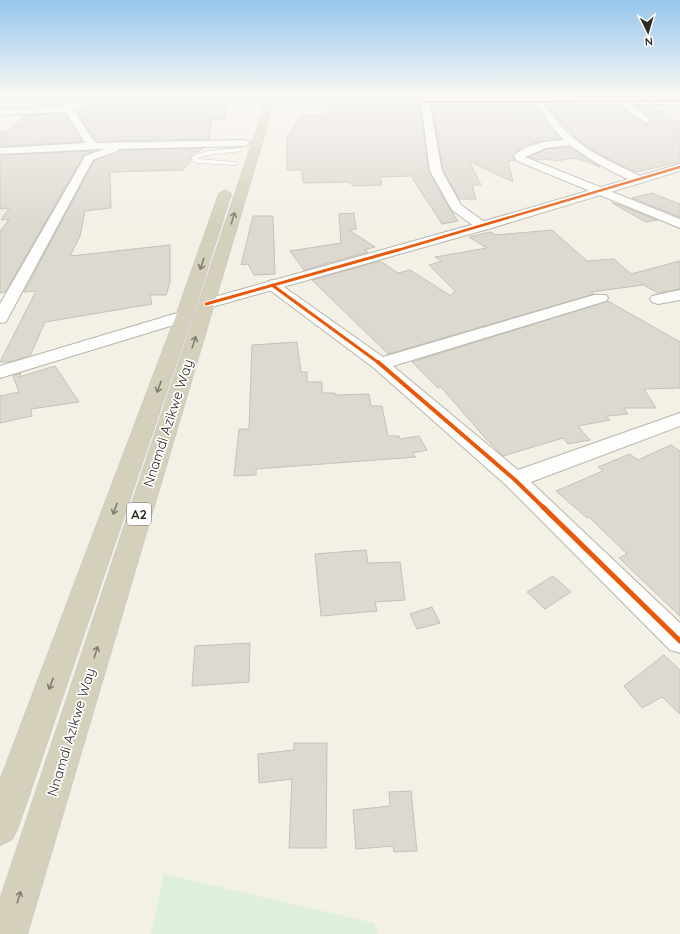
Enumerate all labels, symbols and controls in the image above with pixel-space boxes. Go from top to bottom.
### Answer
north arrow [628,12,668,52]
text: N [644,35,654,49]
one-way arrow [230,212,238,224]
one-way arrow [198,257,205,270]
one-way arrow [191,335,198,348]
street label: Nnamdi Azikwe Way [139,357,197,489]
one-way arrow [154,380,162,392]
one-way arrow [110,503,118,515]
road number: A2 [127,503,151,525]
one-way arrow [92,647,100,659]
street label: Nnamdi Azikwe Way [43,666,99,798]
one-way arrow [47,677,55,689]
one-way arrow [16,890,23,903]

